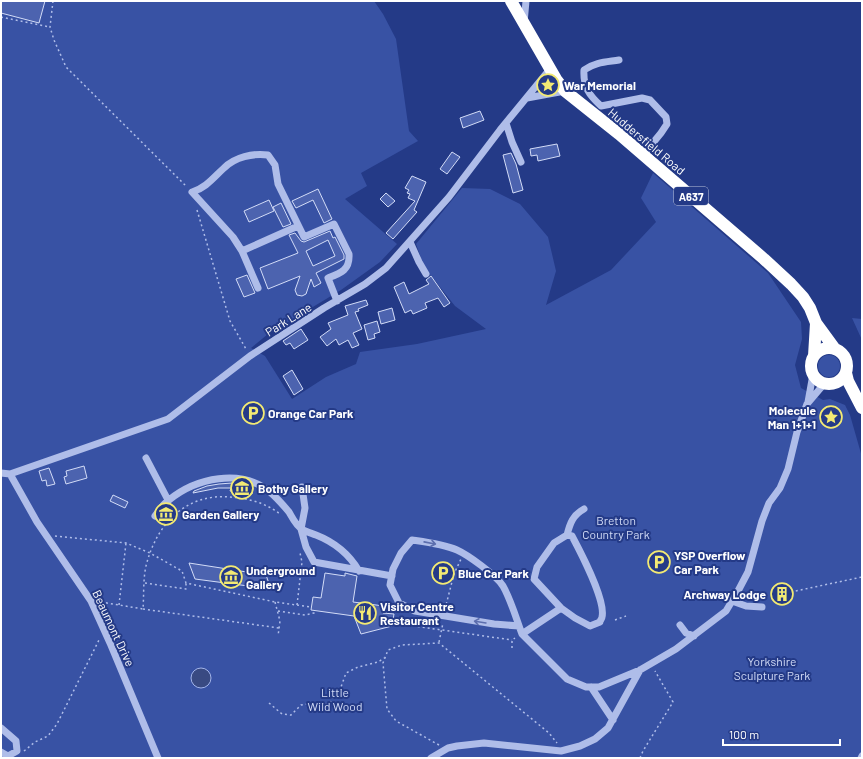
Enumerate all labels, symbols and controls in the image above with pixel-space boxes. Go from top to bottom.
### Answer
place icon: War Memorial [535,72,561,98]
place label: War Memorial [564,78,636,92]
street label: Huddersfield Road [606,105,688,177]
road number: A637 [674,187,708,205]
street label: Park Lane [262,299,314,339]
parking icon: Orange Car Park [240,400,266,426]
place label: Molecule Man 1+1+1 [768,403,816,431]
place icon: Molecule Man 1+1+1 [818,404,844,430]
place label: Orange Car Park [268,406,354,420]
museum icon: Bothy Gallery [229,475,255,501]
place label: Bothy Gallery [258,481,328,495]
museum icon: Garden Gallery [153,501,179,527]
place label: Garden Gallery [182,507,259,521]
park label: Bretton Country Park [582,513,650,541]
one-way arrow [423,540,436,548]
place label: YSP Overflow Car Park [674,548,746,576]
parking icon: YSP Overflow Car Park [646,549,672,575]
parking icon: Blue Car Park [430,560,456,586]
place label: Underground Gallery [246,563,316,591]
museum icon: Underground Gallery [218,564,244,590]
place label: Blue Car Park [458,566,529,580]
building icon: Archway Lodge [769,581,795,607]
place label: Archway Lodge [684,587,766,601]
street label: Beaumont Drive [90,588,138,668]
place label: Visitor Centre Restaurant [380,599,454,627]
restaurant icon: Visitor Centre Restaurant [352,600,378,626]
one-way arrow [474,618,487,626]
park label: Yorkshire Sculpture Park [734,654,810,682]
park label: Little Wild Wood [308,685,362,713]
scale bar [723,721,840,747]
text: 100 m [729,727,759,741]

